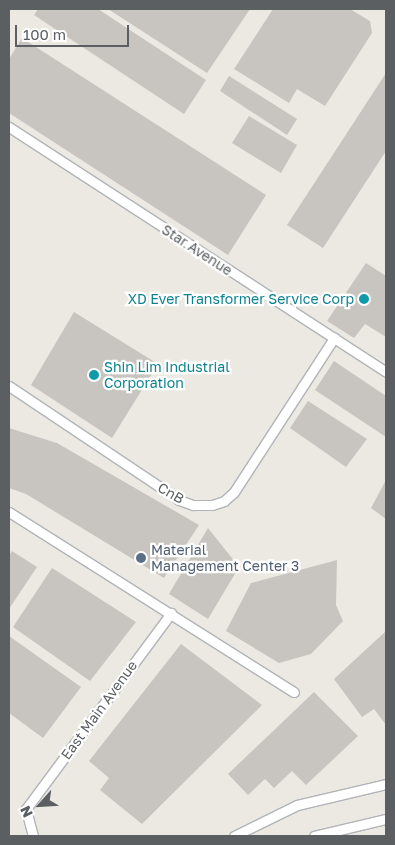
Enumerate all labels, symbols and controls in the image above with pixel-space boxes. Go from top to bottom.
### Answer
scale bar [18,15,131,47]
text: 100 m [23,25,66,43]
street label: Star Avenue [159,221,235,279]
place label: XD Ever Transformer Service Corp [128,291,354,307]
marker: XD Ever Transformer Service Corp [358,293,370,305]
place label: Shin Lim Industrial Corporation [104,359,230,392]
marker: Shin Lim Industrial Corporation [88,369,100,381]
street label: CnB [155,479,187,507]
place label: Material Management Center 3 [151,542,299,574]
marker: Material Management Center 3 [135,552,147,564]
street label: East Main Avenue [58,657,140,763]
north arrow [15,780,65,830]
text: N [16,803,36,820]

